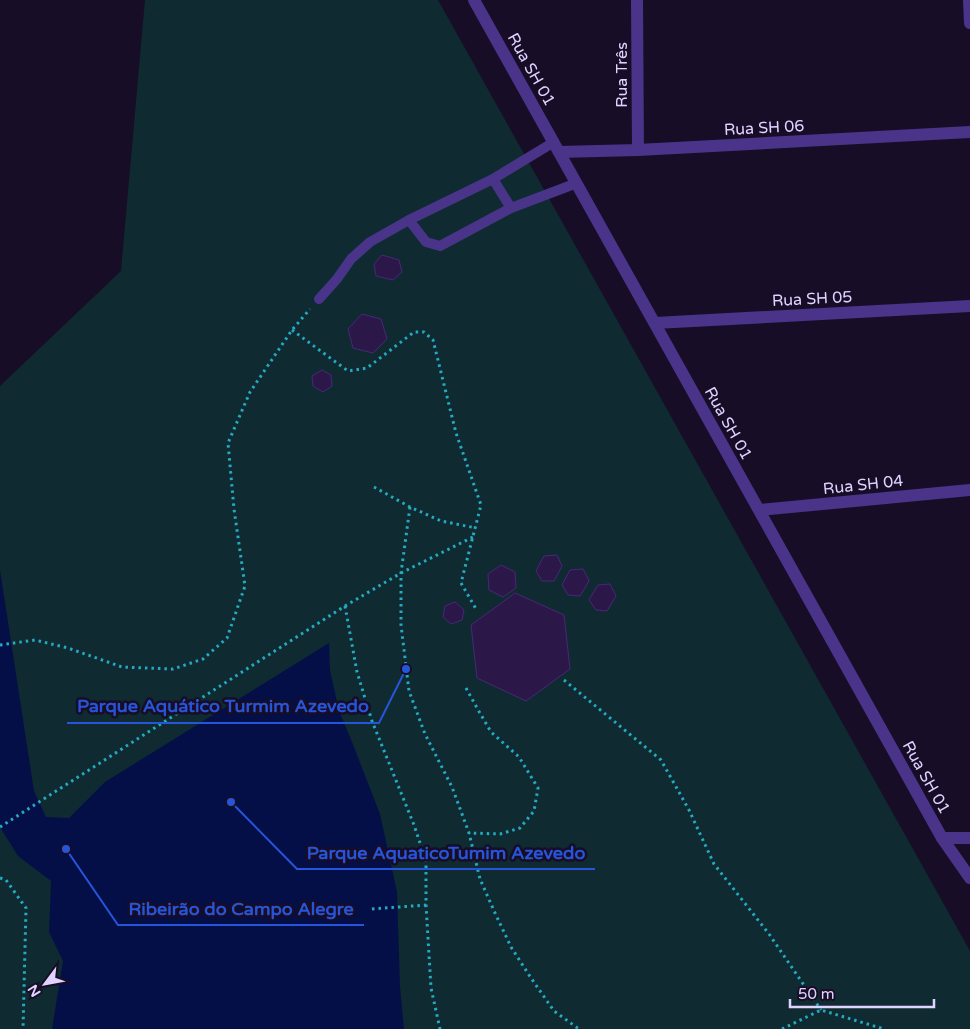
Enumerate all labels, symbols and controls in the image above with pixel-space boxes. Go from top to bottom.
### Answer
street label: Rua SH 01 [503,29,559,110]
street label: Rua Três [612,42,632,108]
street label: Rua SH 06 [723,116,805,140]
street label: Rua SH 05 [771,287,853,311]
street label: Rua SH 01 [700,383,756,464]
street label: Rua SH 04 [822,471,904,499]
callout: Parque Aquático Turmim Azevedo [67,690,379,723]
text: Parque Aquático Turmim Azevedo [77,695,369,717]
street label: Rua SH 01 [898,737,954,818]
callout: Parque AquaticoTumim Azevedo [297,836,595,869]
text: Parque AquaticoTumim Azevedo [307,842,585,864]
callout: Ribeirão do Campo Alegre [118,892,364,925]
text: Ribeirão do Campo Alegre [128,898,354,920]
north arrow [20,959,70,1009]
scale bar [790,976,934,1008]
text: N [24,981,45,1000]
text: 50 m [798,985,835,1003]

